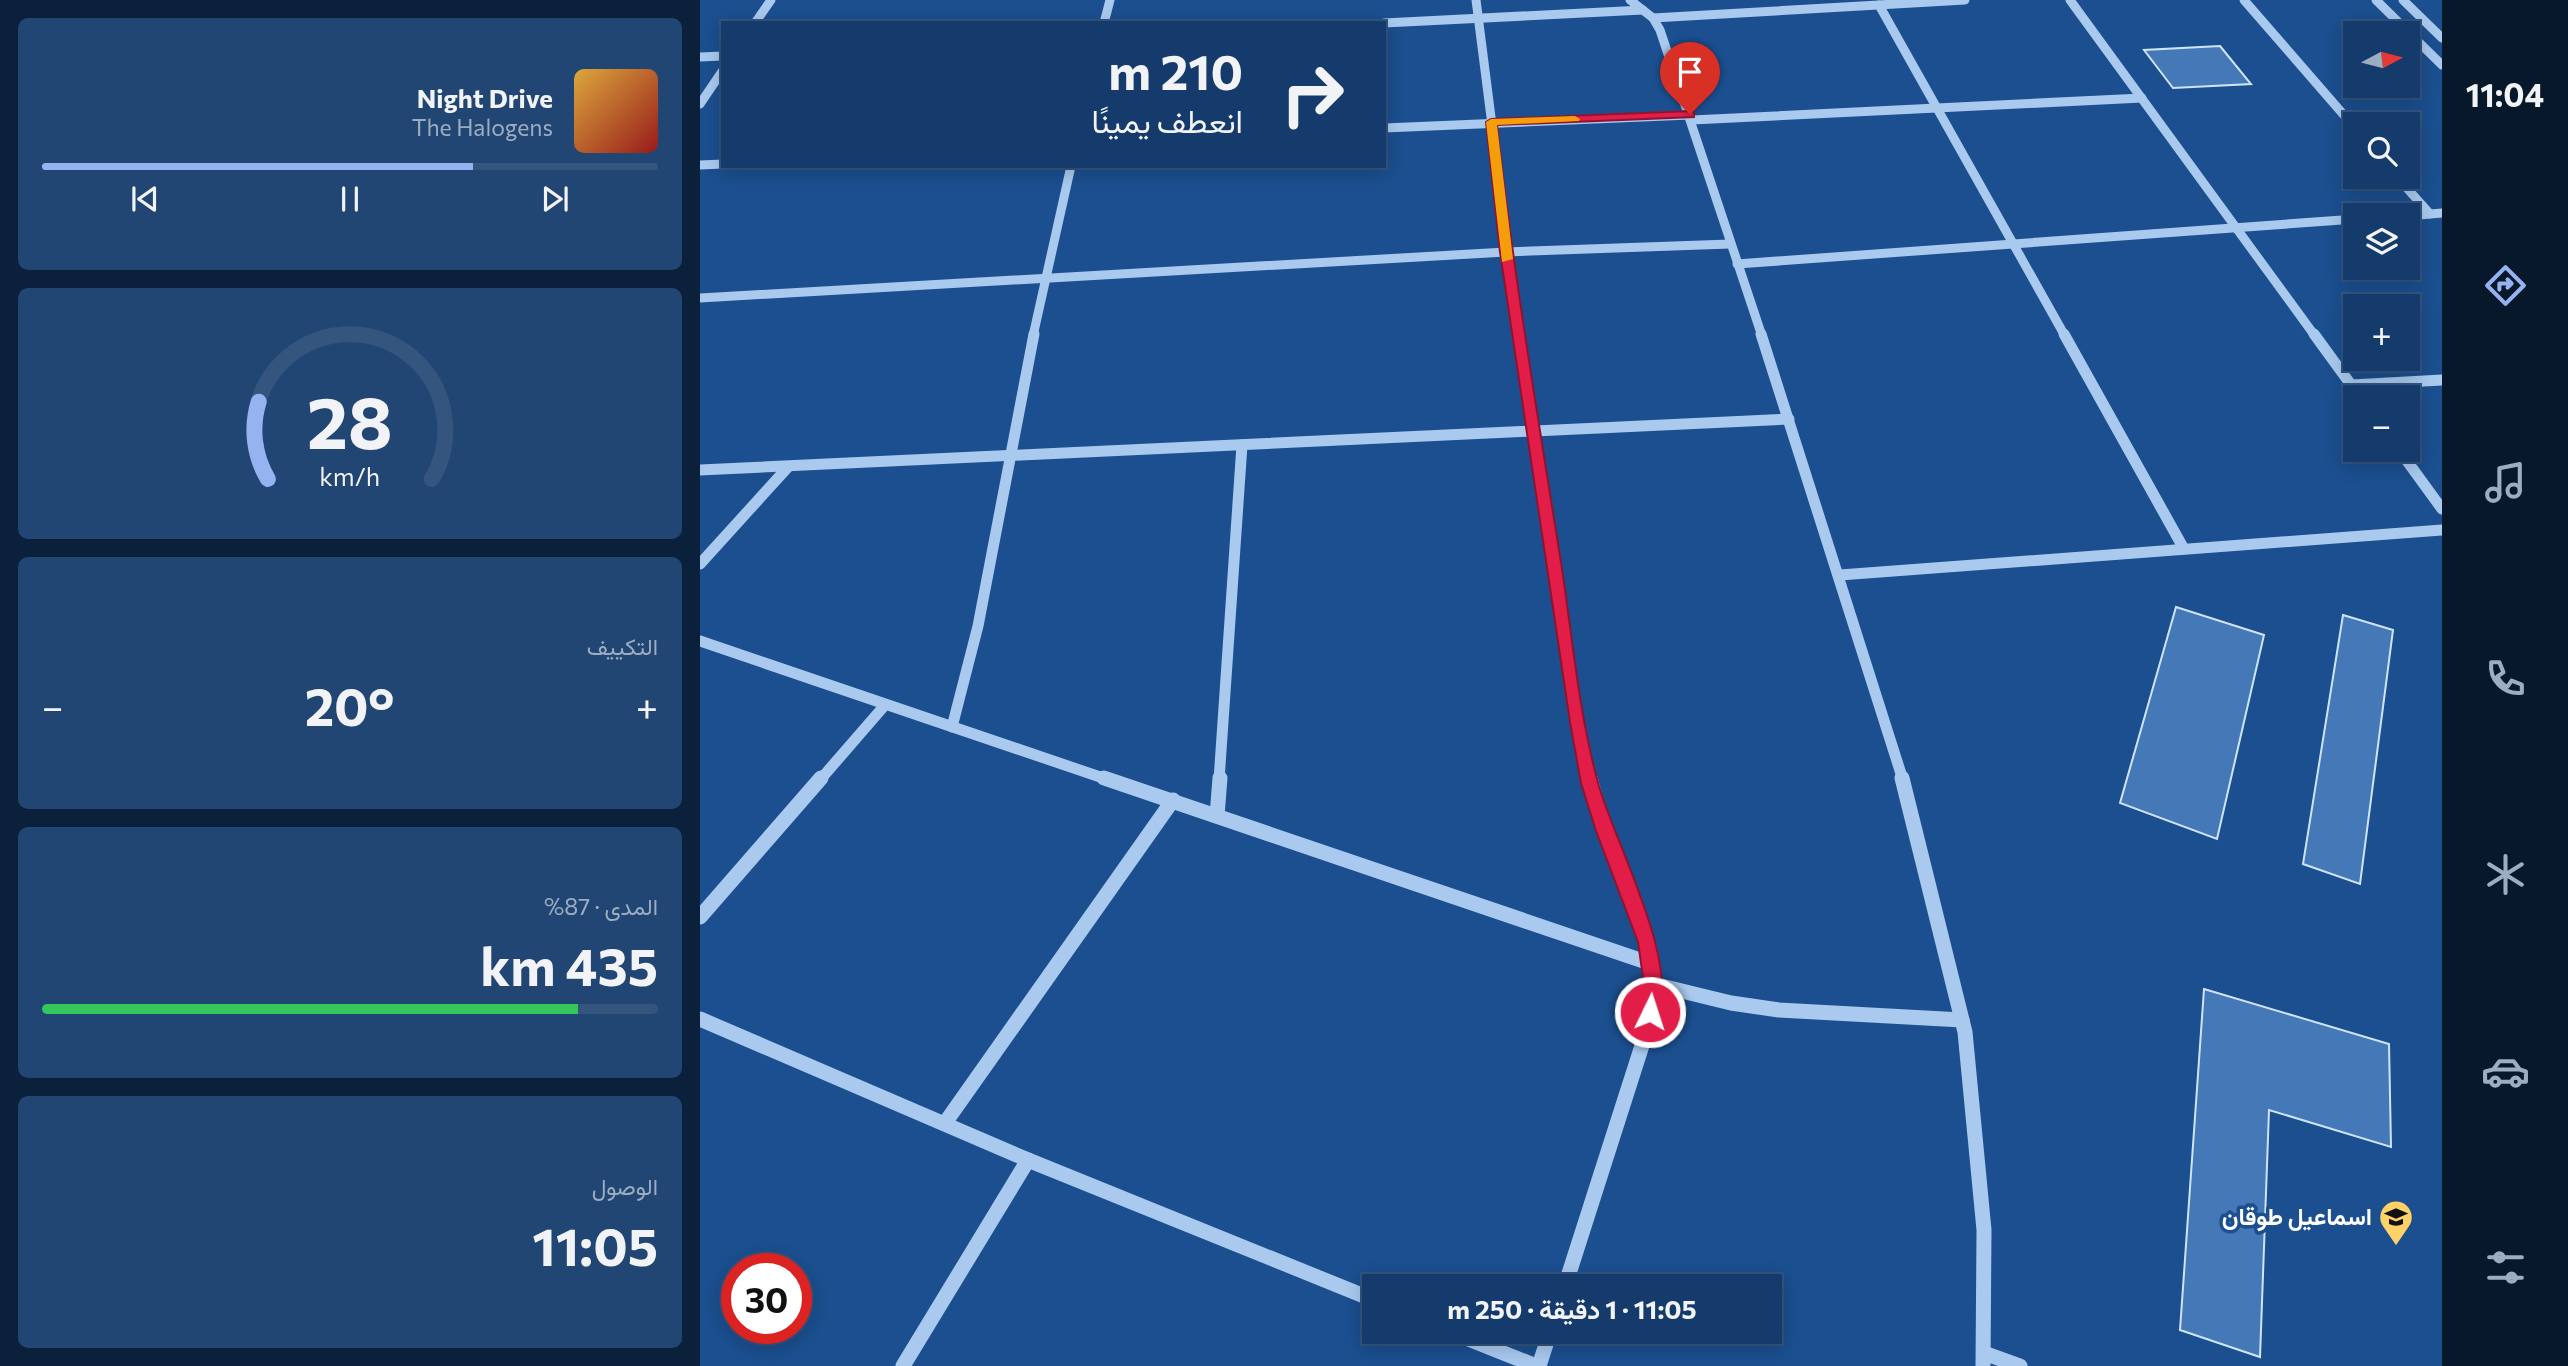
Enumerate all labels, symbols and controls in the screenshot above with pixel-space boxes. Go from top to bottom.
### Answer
north arrow [2343,21,2420,98]
map controls [2343,21,2420,462]
text: 210 m [1108,40,1243,100]
pin [1660,42,1720,114]
icon: right [1267,49,1358,140]
icon: arrive [1671,53,1709,91]
text: 11:04 [2466,74,2544,114]
text: Night Drive [417,82,553,113]
text: انعطف يمينًا [1092,100,1243,140]
button: search [2343,112,2420,189]
text: The Halogens [412,113,553,141]
icon: previous [126,180,164,218]
icon: pause [331,180,369,218]
icon: next [536,180,574,218]
button: layers [2343,203,2420,280]
icon: directions [2481,261,2530,310]
button: + [2343,294,2420,371]
text: 28 [307,376,393,465]
button: − [2343,385,2420,462]
icon: music [2481,458,2530,507]
text: km/h [320,461,380,491]
text: التكييف [587,632,658,660]
icon: phone [2481,654,2530,703]
text: 20° [305,673,395,737]
text: − [42,682,64,729]
text: + [636,682,658,729]
icon: climate [2481,850,2530,899]
text: المدى · 87% [544,892,658,920]
text: 435 km [480,933,658,997]
position arrow [1613,975,1687,1049]
icon: car [2481,1047,2530,1096]
text: الوصول [592,1172,658,1200]
school or university icon: اسماعيل طوقان [2377,1198,2415,1247]
place label: اسماعيل طوقان [2222,1201,2372,1232]
text: 11:05 [532,1213,658,1277]
icon: filters [2481,1243,2530,1292]
speed limit sign: 30 [721,1253,812,1344]
text: 11:05 · 1 دقيقة · 250 m [1447,1293,1697,1324]

